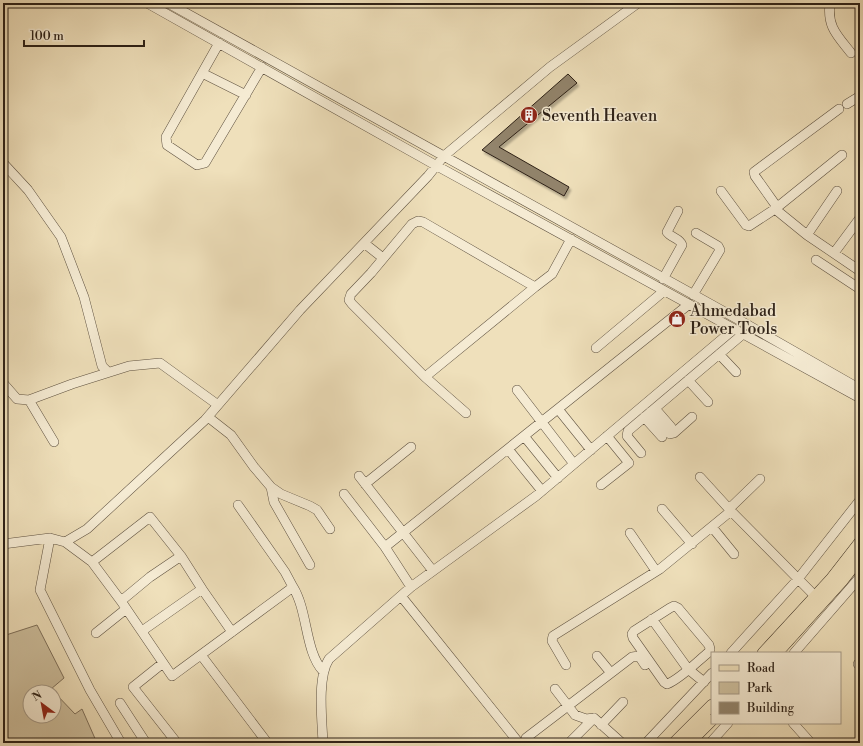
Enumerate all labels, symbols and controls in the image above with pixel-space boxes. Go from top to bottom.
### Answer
scale bar [24,22,144,48]
text: 100 m [30,29,64,44]
building icon: Seventh Heaven [519,105,539,125]
place label: Seventh Heaven [542,106,658,126]
place label: Ahmedabad Power Tools [689,301,777,339]
shop icon: Ahmedabad Power Tools [667,309,687,329]
legend [711,652,841,724]
text: Road [747,661,775,676]
text: Park [747,681,773,696]
north arrow [22,684,62,724]
text: N [30,688,45,705]
text: Building [746,701,795,716]

